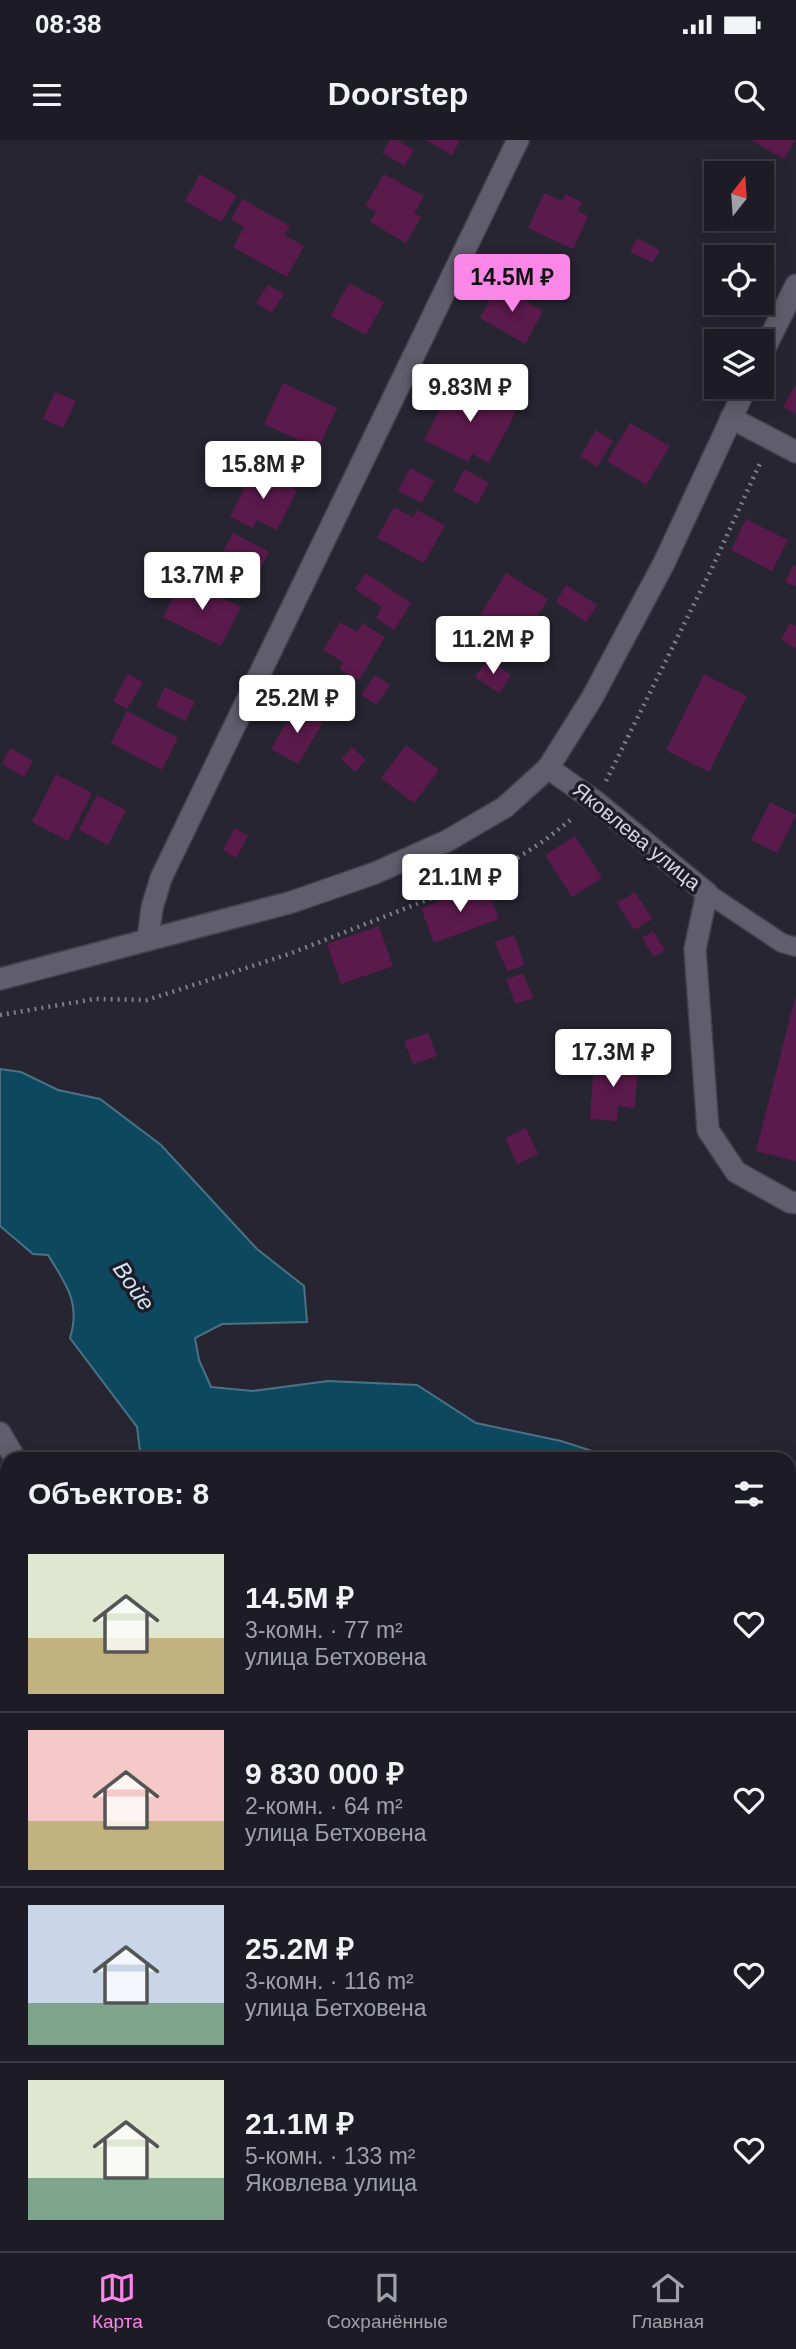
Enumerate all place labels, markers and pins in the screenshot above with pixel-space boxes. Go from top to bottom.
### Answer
pin: 14.5M ₽ [447,254,577,314]
pin: 9.83M ₽ [405,364,535,424]
pin: 15.8M ₽ [198,442,328,501]
pin: 13.7M ₽ [137,552,267,612]
pin: 11.2M ₽ [428,616,558,676]
pin: 25.2M ₽ [232,676,362,735]
pin: 21.1M ₽ [395,854,525,914]
pin: 17.3M ₽ [548,1030,678,1089]

